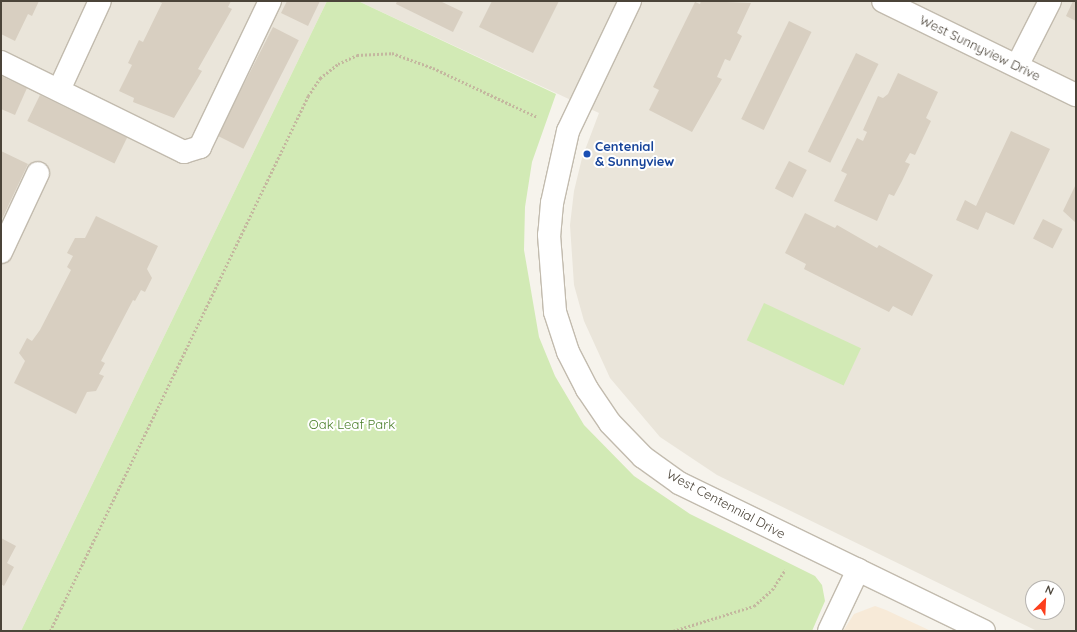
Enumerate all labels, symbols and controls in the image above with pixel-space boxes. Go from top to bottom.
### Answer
street label: West Sunnyview Drive [917,12,1043,84]
place label: Centenial & Sunnyview [595,139,674,170]
marker: Centenial & Sunnyview [582,149,592,159]
park label: Oak Leaf Park [309,416,395,432]
street label: West Centennial Drive [664,466,788,542]
north arrow [1025,580,1065,620]
text: N [1043,582,1056,598]

